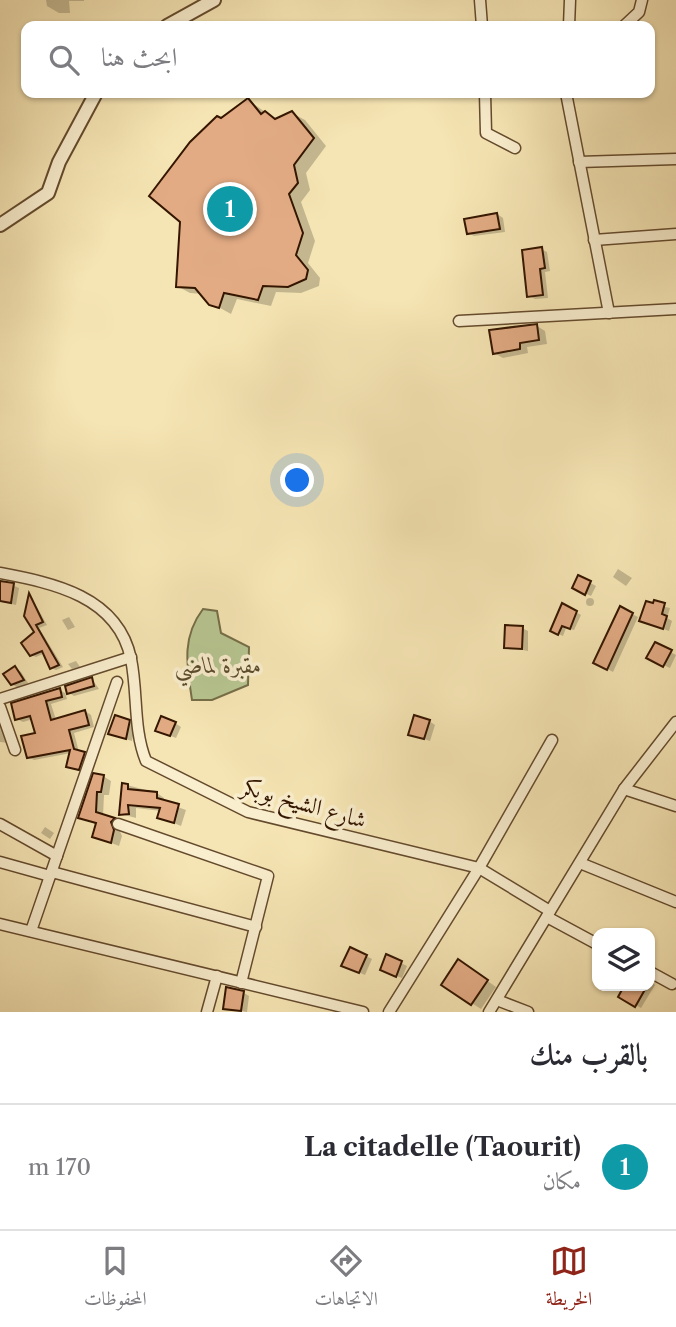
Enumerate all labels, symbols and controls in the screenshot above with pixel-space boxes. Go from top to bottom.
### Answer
search box [21,21,655,98]
icon: search [45,41,83,79]
text: ابحث هنا [101,41,177,73]
pin: 1 [207,183,253,235]
your location [280,463,314,497]
park label: مقبرة لماضي [174,651,262,687]
street label: شارع الشيخ بوبكر [235,771,370,841]
map controls [592,928,655,991]
button: layers [592,928,655,991]
text: بالقرب منك [530,1036,648,1073]
text: La citadelle (Taourit) [304,1131,581,1163]
text: 170 m [28,1153,91,1181]
text: 1 [620,1153,630,1181]
text: مكان [542,1167,581,1195]
tab: المحفوظات [84,1242,147,1317]
tab: الاتجاهات [315,1242,378,1317]
tab: الخريطة [546,1242,592,1317]

